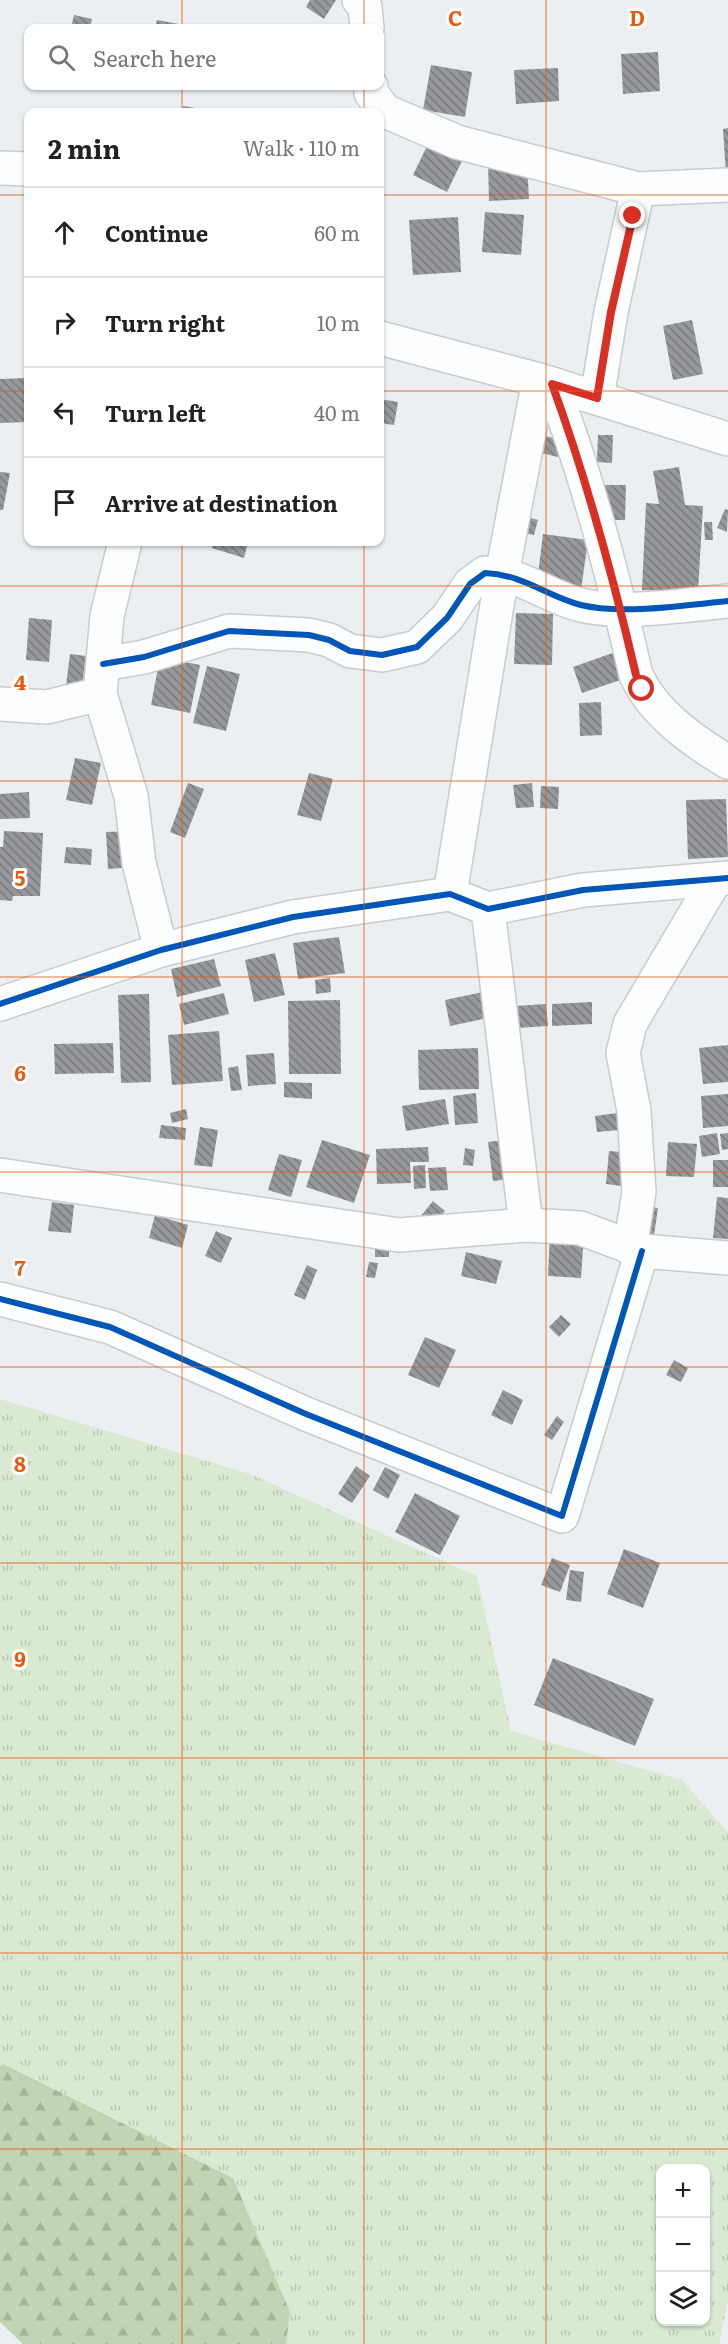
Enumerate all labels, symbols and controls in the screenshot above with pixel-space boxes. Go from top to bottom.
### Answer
text: C [448,2,462,32]
text: D [629,2,645,32]
search box [24,24,384,90]
icon: search [45,41,78,74]
text: Search here [93,41,216,74]
text: 2 min [48,128,121,167]
text: Walk · 110 m [243,132,360,162]
route end [619,202,645,228]
icon: ahead [48,216,81,249]
text: Continue [105,216,208,249]
text: 60 m [314,217,360,247]
icon: right [48,306,81,339]
text: Turn right [105,306,225,339]
text: 10 m [317,307,360,337]
icon: left [48,396,81,429]
text: Turn left [105,396,206,429]
text: 40 m [314,397,360,427]
icon: arrive [48,486,81,519]
text: Arrive at destination [105,486,338,519]
text: 4 [14,666,26,696]
route start [628,675,654,701]
text: 5 [15,862,26,892]
text: 6 [14,1057,26,1087]
text: 7 [15,1252,26,1282]
text: 8 [14,1448,26,1478]
text: 9 [14,1643,26,1673]
map controls [656,2164,710,2326]
button: + [656,2164,710,2218]
button: − [656,2218,710,2272]
button: layers [656,2272,710,2326]

